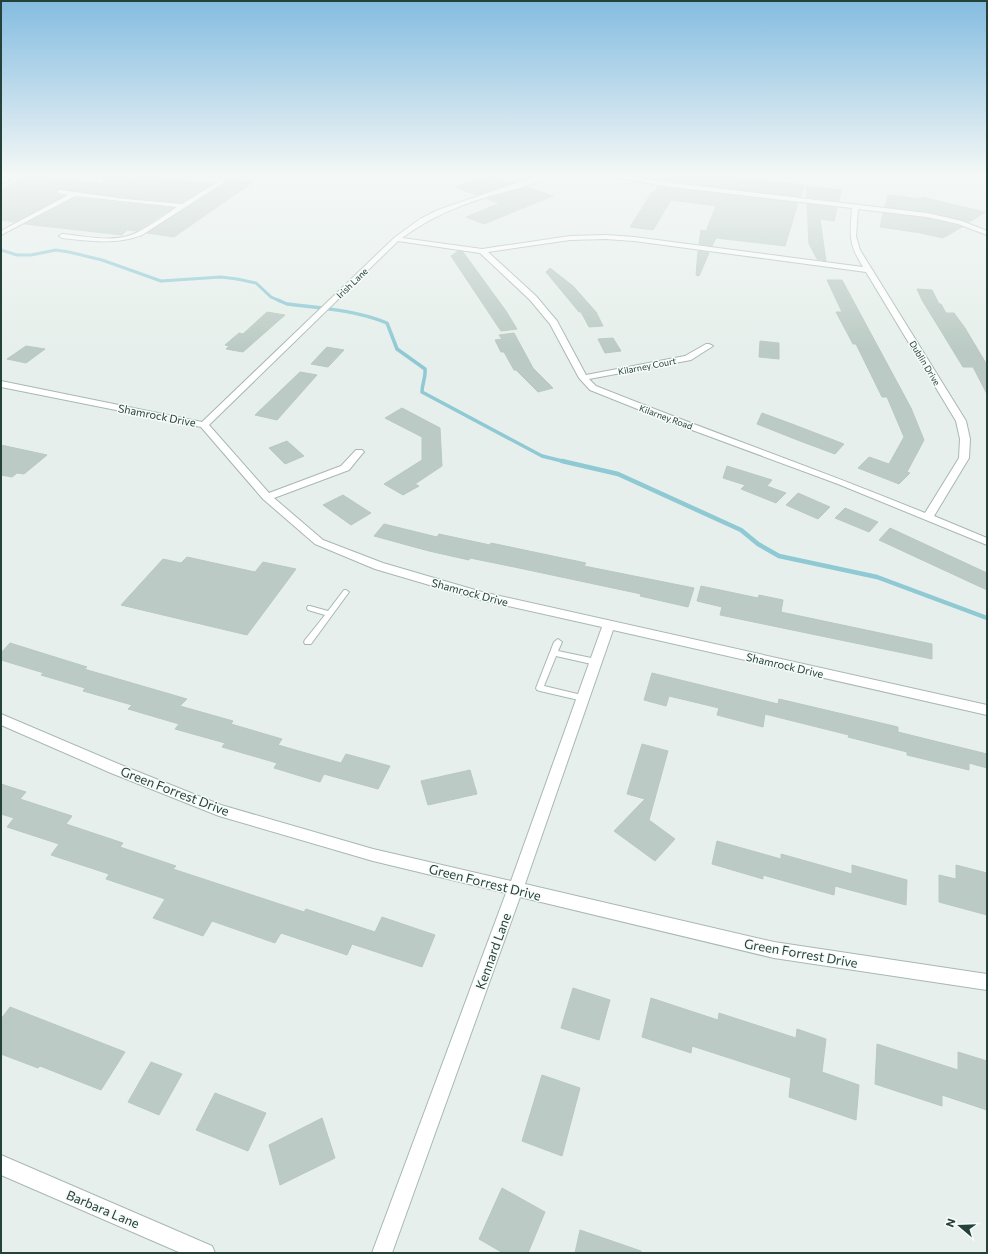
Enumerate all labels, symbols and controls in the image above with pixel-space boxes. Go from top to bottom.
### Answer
street label: Irish Lane [334,265,370,301]
street label: Dublin Drive [907,339,943,388]
street label: Kilarney Court [617,355,677,377]
street label: Shamrock Drive [117,401,197,429]
street label: Kilarney Road [638,402,694,432]
street label: Shamrock Drive [430,576,510,609]
street label: Shamrock Drive [745,650,825,680]
street label: Green Forrest Drive [118,763,232,819]
street label: Green Forrest Drive [427,860,543,904]
street label: Kennard Lane [472,910,514,991]
street label: Green Forrest Drive [743,935,859,971]
street label: Barbara Lane [64,1186,142,1232]
north arrow [940,1206,980,1246]
text: N [943,1217,958,1229]

